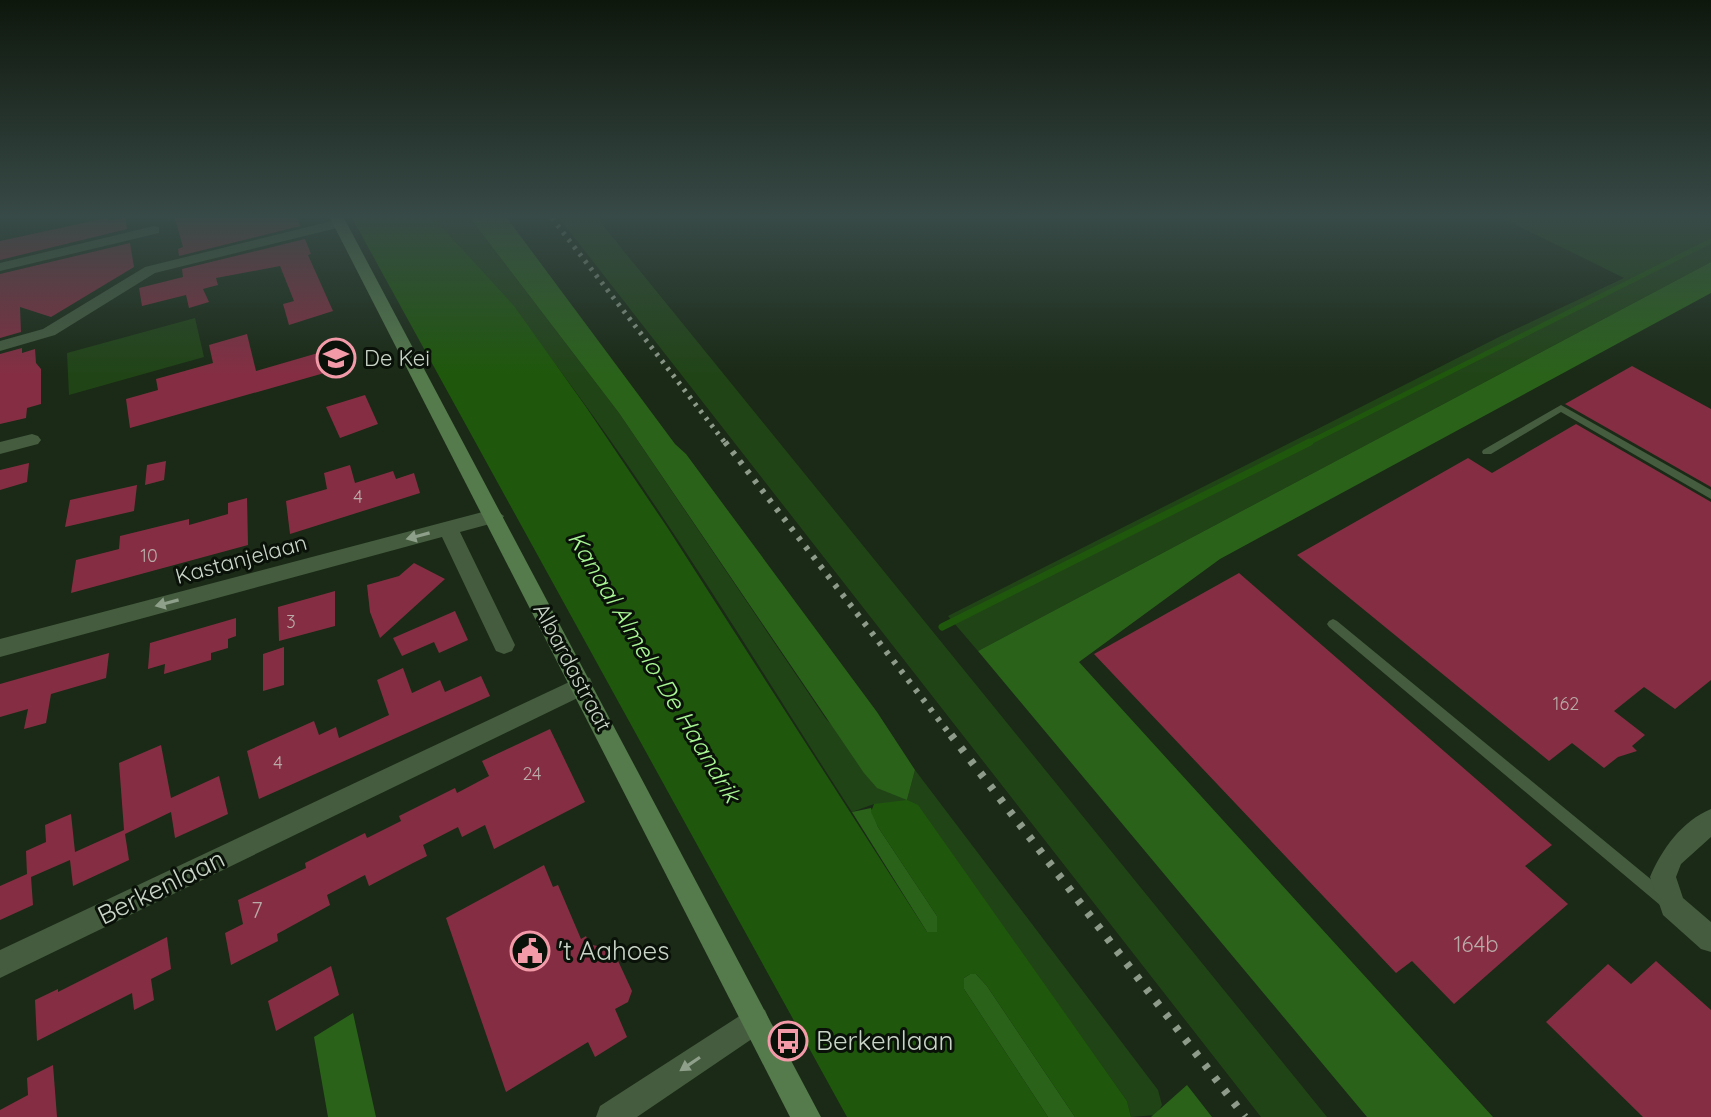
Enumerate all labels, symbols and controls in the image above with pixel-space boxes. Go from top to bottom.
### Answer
school or university icon: De Kei [315,337,357,379]
place label: De Kei [364,344,430,372]
house number: 4 [353,485,363,508]
water label: Kanaal Almelo-De Haandrik [562,525,749,810]
street label: Kastanjelaan [172,528,310,590]
one-way arrow [406,531,431,543]
house number: 10 [140,544,158,567]
one-way arrow [155,598,180,610]
street label: Albardastraat [528,598,618,736]
house number: 3 [286,610,296,633]
house number: 162 [1553,692,1579,715]
house number: 4 [273,751,283,774]
house number: 24 [522,762,542,785]
street label: Berkenlaan [92,842,230,932]
house number: 7 [251,896,263,924]
public building icon: 't Aahoes [509,930,551,972]
house number: 164b [1453,930,1499,958]
place label: 't Aahoes [558,934,669,967]
bus stop icon: Berkenlaan [767,1020,809,1062]
place label: Berkenlaan [816,1024,953,1057]
one-way arrow [680,1056,701,1071]

